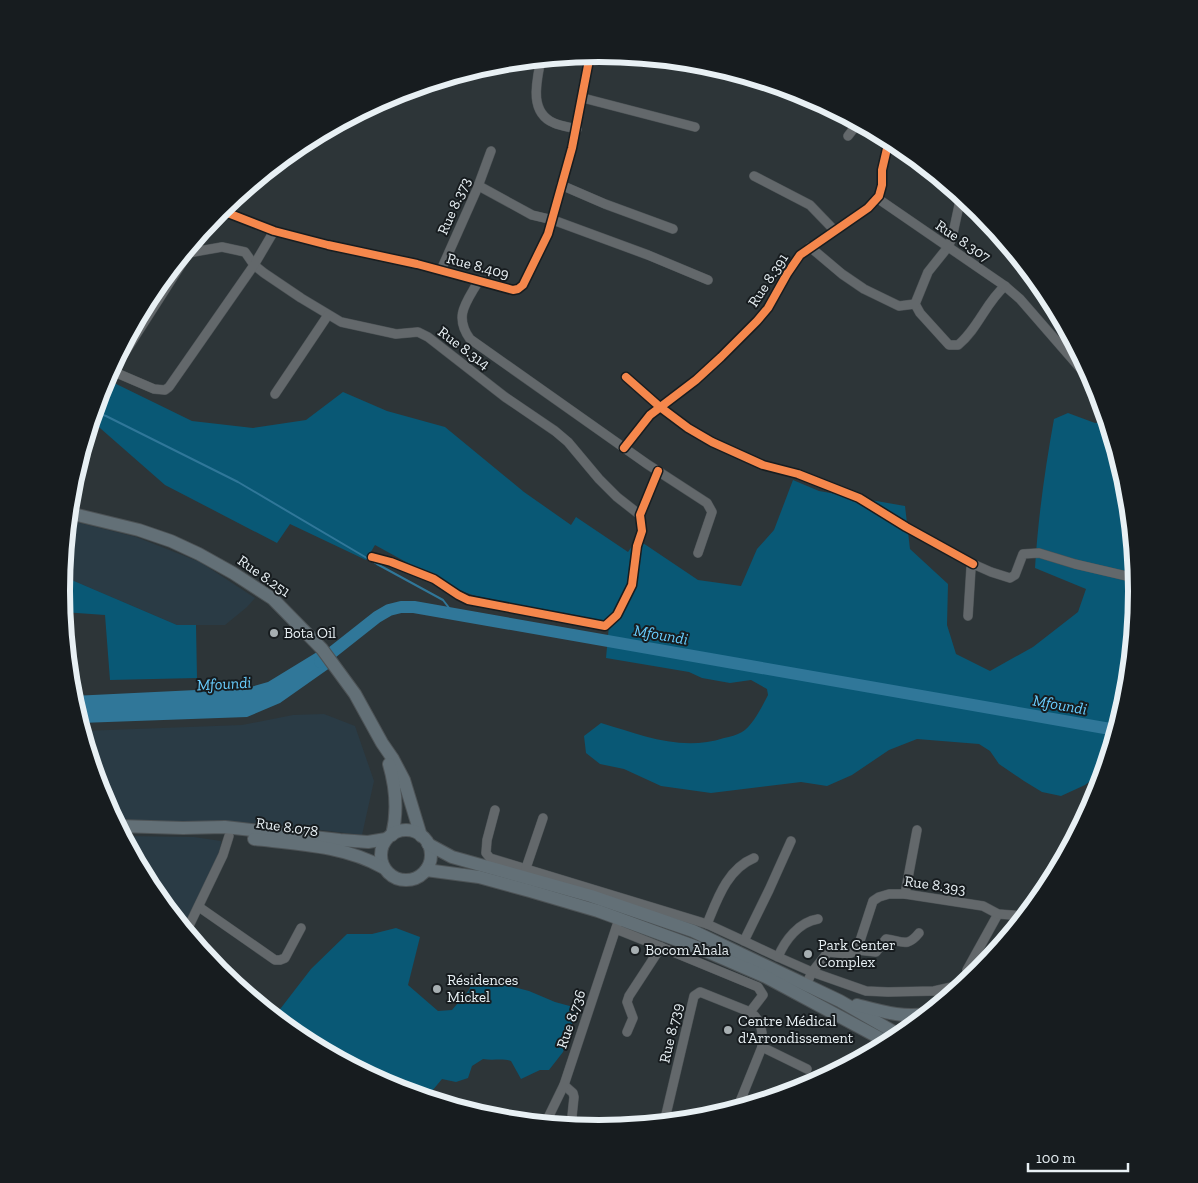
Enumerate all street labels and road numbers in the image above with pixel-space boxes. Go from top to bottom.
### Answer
street label: Rue 8.373 [433,174,475,238]
street label: Rue 8.307 [932,216,994,266]
street label: Rue 8.409 [445,249,511,283]
street label: Rue 8.391 [744,250,792,310]
street label: Rue 8.314 [434,323,494,373]
street label: Rue 8.251 [234,551,294,601]
street label: Rue 8.078 [255,814,319,840]
street label: Rue 8.393 [903,872,967,898]
street label: Rue 8.736 [553,987,589,1051]
street label: Rue 8.739 [655,1001,687,1065]

